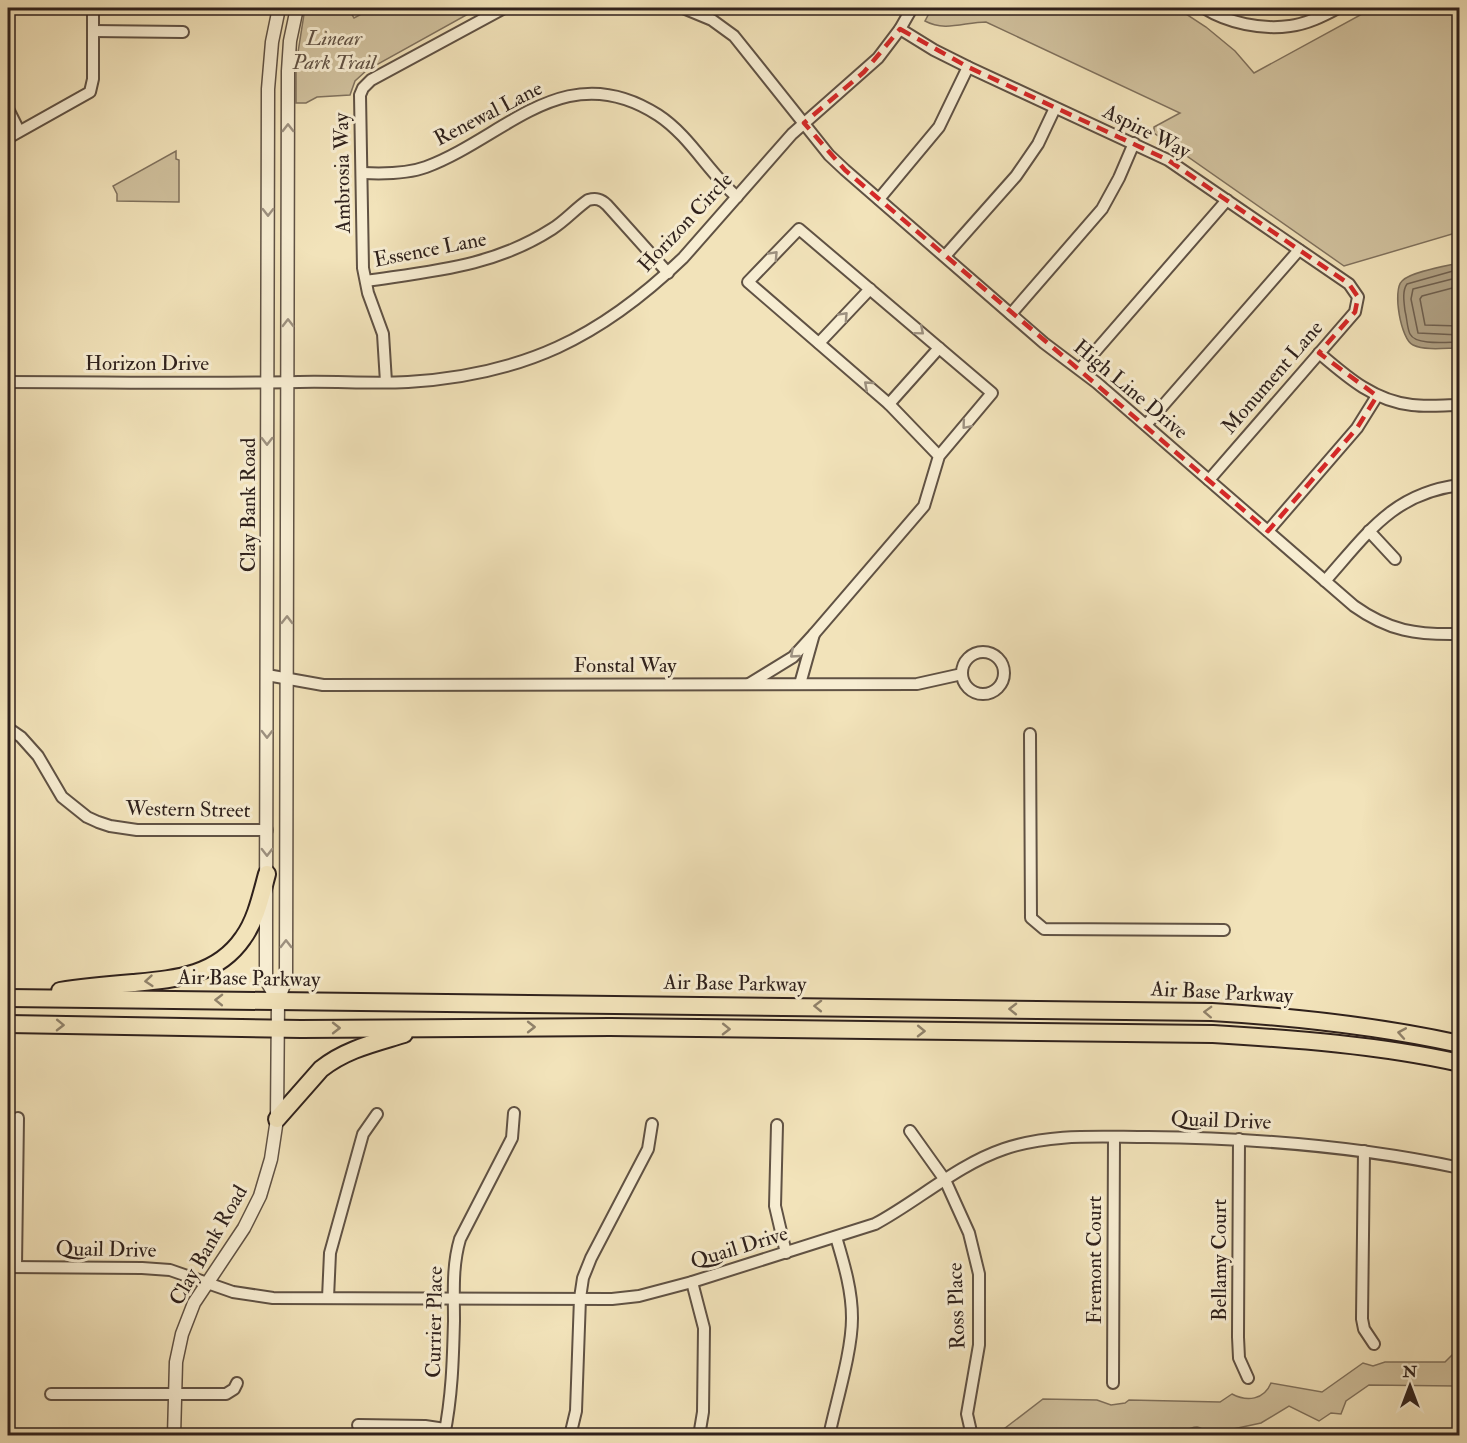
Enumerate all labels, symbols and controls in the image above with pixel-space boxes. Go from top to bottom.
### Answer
park label: Linear Park Trail [291,25,378,76]
street label: Renewal Lane [430,75,547,152]
street label: Aspire Way [1098,97,1196,165]
street label: Ambrosia Way [328,112,357,235]
one-way arrow [282,124,294,133]
street label: Horizon Circle [632,167,739,278]
one-way arrow [262,208,274,217]
street label: Essence Lane [371,225,489,274]
one-way arrow [766,252,777,263]
one-way arrow [837,312,848,323]
street label: Monument Lane [1216,315,1329,440]
one-way arrow [282,319,294,328]
one-way arrow [913,324,924,335]
street label: High Line Drive [1068,334,1194,445]
street label: Horizon Drive [85,350,209,377]
one-way arrow [864,381,875,392]
one-way arrow [962,418,973,429]
one-way arrow [261,436,273,445]
street label: Clay Bank Road [235,437,262,572]
one-way arrow [281,616,293,625]
one-way arrow [790,647,801,658]
street label: Fonstal Way [573,652,677,679]
one-way arrow [261,729,273,738]
street label: Western Street [124,795,251,824]
one-way arrow [261,848,273,857]
one-way arrow [280,940,292,949]
street label: Air Base Parkway [176,964,321,993]
street label: Air Base Parkway [662,969,807,998]
one-way arrow [144,975,153,988]
street label: Air Base Parkway [1149,975,1295,1010]
one-way arrow [215,994,224,1006]
one-way arrow [814,1000,823,1012]
one-way arrow [1009,1002,1018,1015]
one-way arrow [1204,1006,1213,1018]
one-way arrow [55,1019,64,1032]
one-way arrow [526,1021,535,1033]
one-way arrow [331,1022,340,1034]
one-way arrow [721,1022,730,1035]
one-way arrow [916,1025,925,1037]
one-way arrow [1397,1028,1407,1040]
street label: Quail Drive [1170,1105,1272,1136]
street label: Clay Bank Road [163,1180,254,1310]
street label: Fremont Court [1081,1196,1108,1324]
street label: Bellamy Court [1206,1199,1233,1321]
street label: Quail Drive [687,1220,791,1275]
street label: Quail Drive [55,1235,157,1264]
street label: Ross Place [941,1262,972,1350]
street label: Currier Place [420,1266,449,1378]
north arrow [1380,1356,1440,1416]
text: N [1402,1362,1418,1382]

